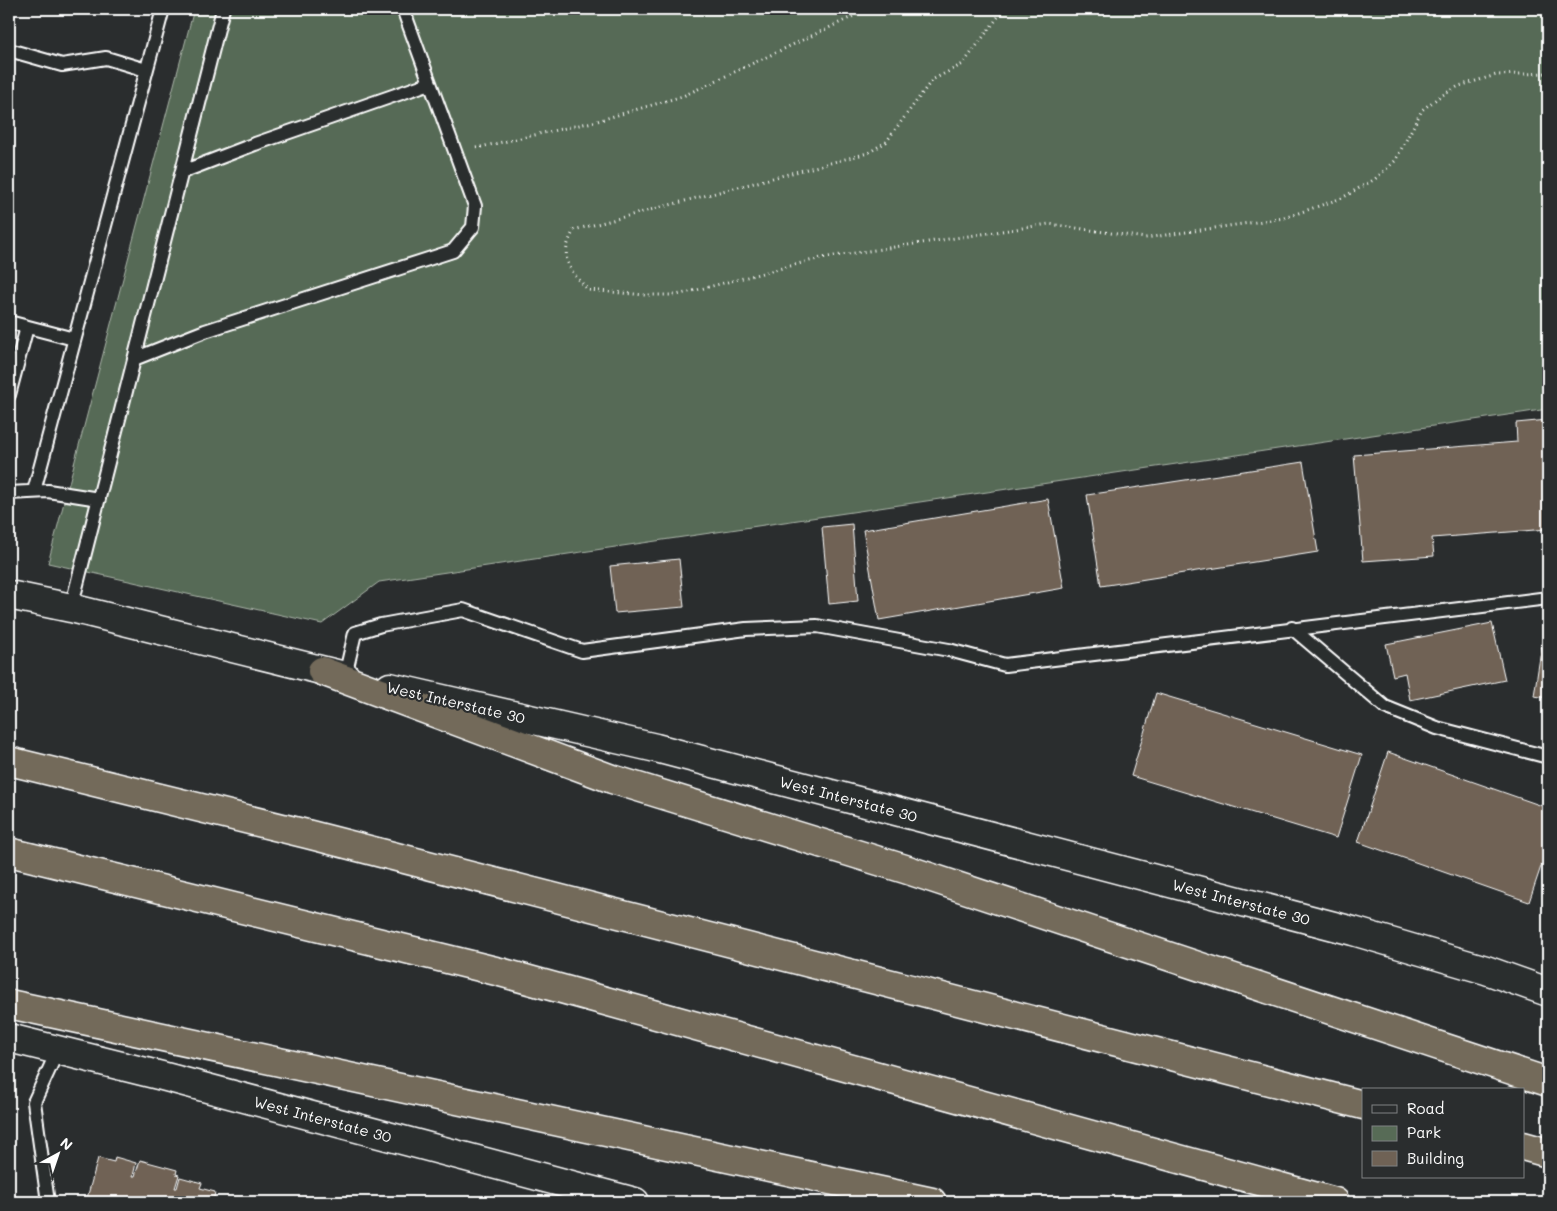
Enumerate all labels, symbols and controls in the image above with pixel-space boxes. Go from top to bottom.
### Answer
street label: West Interstate 30 [385,676,527,728]
street label: West Interstate 30 [778,771,920,826]
street label: West Interstate 30 [1170,874,1312,929]
legend [1362,1088,1524,1178]
street label: West Interstate 30 [252,1091,394,1147]
text: Road [1407,1098,1444,1118]
text: Park [1407,1122,1441,1142]
north arrow [32,1128,82,1178]
text: N [56,1133,77,1154]
text: Building [1407,1148,1464,1168]

